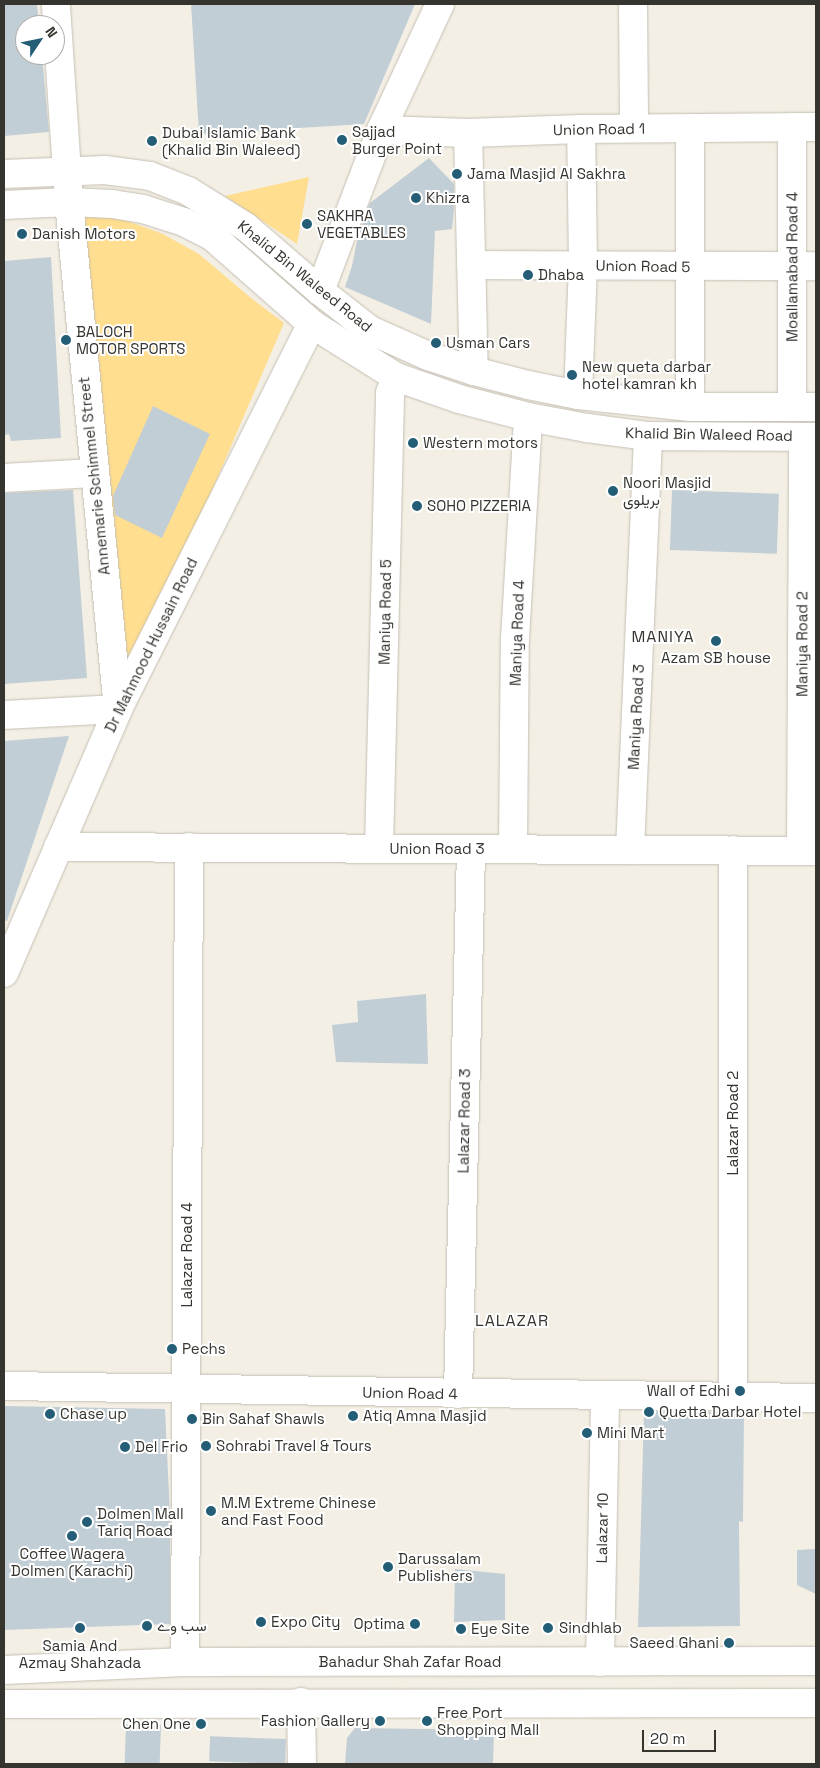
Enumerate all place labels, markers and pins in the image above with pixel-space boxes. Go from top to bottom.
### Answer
place label: Sajjad Burger Point [352,122,442,157]
place label: Dubai Islamic Bank (Khalid Bin Waleed) [162,123,301,158]
marker: Sajjad Burger Point [336,134,348,146]
marker: Dubai Islamic Bank (Khalid Bin Waleed) [146,135,158,147]
place label: Jama Masjid Al Sakhra [467,165,626,183]
marker: Jama Masjid Al Sakhra [451,168,463,180]
place label: Khizra [426,189,470,207]
marker: Khizra [410,192,422,204]
place label: SAKHRA VEGETABLES [317,206,406,241]
marker: SAKHRA VEGETABLES [301,218,313,230]
place label: Danish Motors [32,225,136,243]
marker: Danish Motors [16,228,28,240]
place label: Dhaba [538,266,584,284]
marker: Dhaba [522,269,534,281]
place label: BALOCH MOTOR SPORTS [76,322,186,357]
marker: BALOCH MOTOR SPORTS [60,334,72,346]
place label: Usman Cars [446,334,530,352]
marker: Usman Cars [430,337,442,349]
place label: New queta darbar hotel kamran kh [582,357,711,392]
marker: New queta darbar hotel kamran kh [566,369,578,381]
place label: Western motors [423,434,538,452]
marker: Western motors [407,437,419,449]
place label: Noori Masjid بریلوی [623,473,711,508]
marker: Noori Masjid بریلوی [607,485,619,497]
place label: SOHO PIZZERIA [427,497,531,515]
marker: SOHO PIZZERIA [411,500,423,512]
marker: Azam SB house [710,635,722,647]
place label: Azam SB house [661,649,771,667]
place label: Pechs [182,1340,226,1358]
marker: Pechs [166,1343,178,1355]
place label: Wall of Edhi [647,1382,730,1400]
marker: Wall of Edhi [734,1385,746,1397]
place label: Quetta Darbar Hotel [659,1403,801,1421]
place label: Chase up [60,1405,127,1423]
marker: Quetta Darbar Hotel [643,1406,655,1418]
place label: Atiq Amna Masjid [363,1407,487,1425]
marker: Chase up [44,1408,56,1420]
place label: Bin Sahaf Shawls [202,1410,325,1428]
marker: Atiq Amna Masjid [347,1410,359,1422]
marker: Bin Sahaf Shawls [186,1413,198,1425]
place label: Mini Mart [597,1424,665,1442]
marker: Mini Mart [581,1427,593,1439]
place label: Sohrabi Travel & Tours [216,1437,372,1455]
place label: Del Frio [135,1438,188,1456]
marker: Sohrabi Travel & Tours [200,1440,212,1452]
marker: Del Frio [119,1441,131,1453]
place label: M.M Extreme Chinese and Fast Food [221,1493,376,1528]
place label: Dolmen Mall Tariq Road [97,1504,184,1539]
marker: M.M Extreme Chinese and Fast Food [205,1505,217,1517]
marker: Dolmen Mall Tariq Road [81,1516,93,1528]
marker: Coffee Wagera Dolmen (Karachi) [66,1530,78,1542]
place label: Coffee Wagera Dolmen (Karachi) [11,1544,133,1579]
place label: Darussalam Publishers [398,1549,481,1584]
marker: Darussalam Publishers [382,1561,394,1573]
place label: Expo City [271,1613,341,1631]
place label: Optima [353,1615,405,1633]
marker: Expo City [255,1616,267,1628]
place label: سب وے [157,1617,207,1635]
marker: Optima [409,1618,421,1630]
place label: Sindhlab [559,1619,622,1637]
marker: سب وے [141,1620,153,1632]
place label: Eye Site [471,1620,530,1638]
marker: Sindhlab [541,1621,555,1635]
marker: Samia And Azmay Shahzada [74,1622,86,1634]
marker: Eye Site [455,1623,467,1635]
place label: Saeed Ghani [630,1634,719,1652]
place label: Samia And Azmay Shahzada [19,1636,141,1671]
marker: Saeed Ghani [723,1637,735,1649]
place label: Free Port Shopping Mall [437,1703,539,1738]
place label: Fashion Gallery [261,1712,370,1730]
place label: Chen One [122,1715,191,1733]
marker: Fashion Gallery [374,1715,386,1727]
marker: Free Port Shopping Mall [421,1715,433,1727]
marker: Chen One [195,1718,207,1730]

